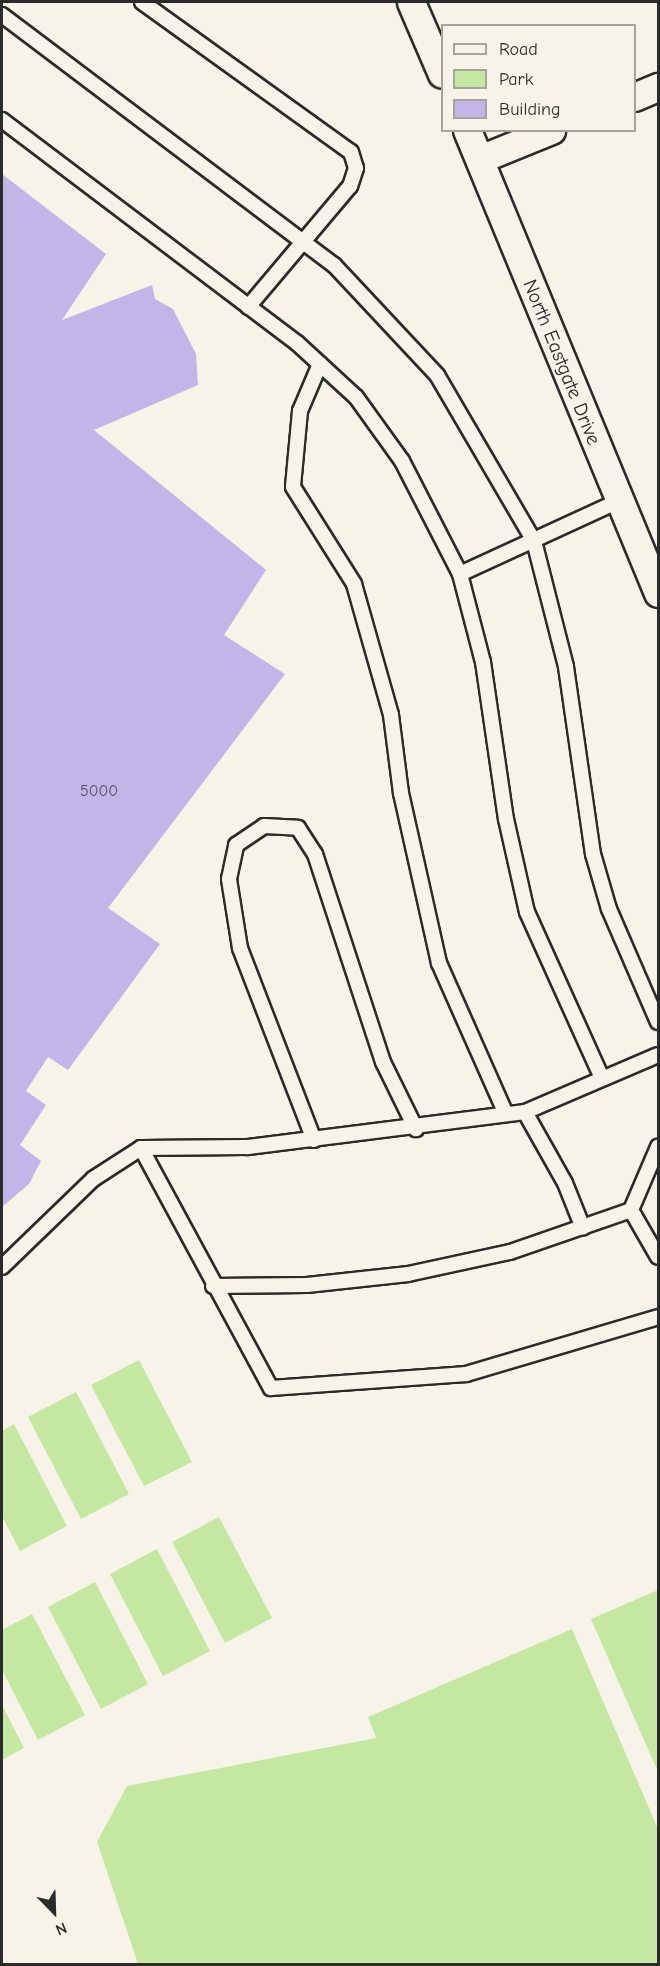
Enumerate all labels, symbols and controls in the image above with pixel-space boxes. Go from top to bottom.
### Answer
legend [441,24,636,132]
text: Road [499,39,538,60]
text: Park [499,69,533,90]
text: Building [499,99,561,120]
street label: North Eastgate Drive [518,276,606,448]
house number: 5000 [80,781,118,801]
north arrow [24,1882,84,1942]
text: N [53,1918,69,1939]

